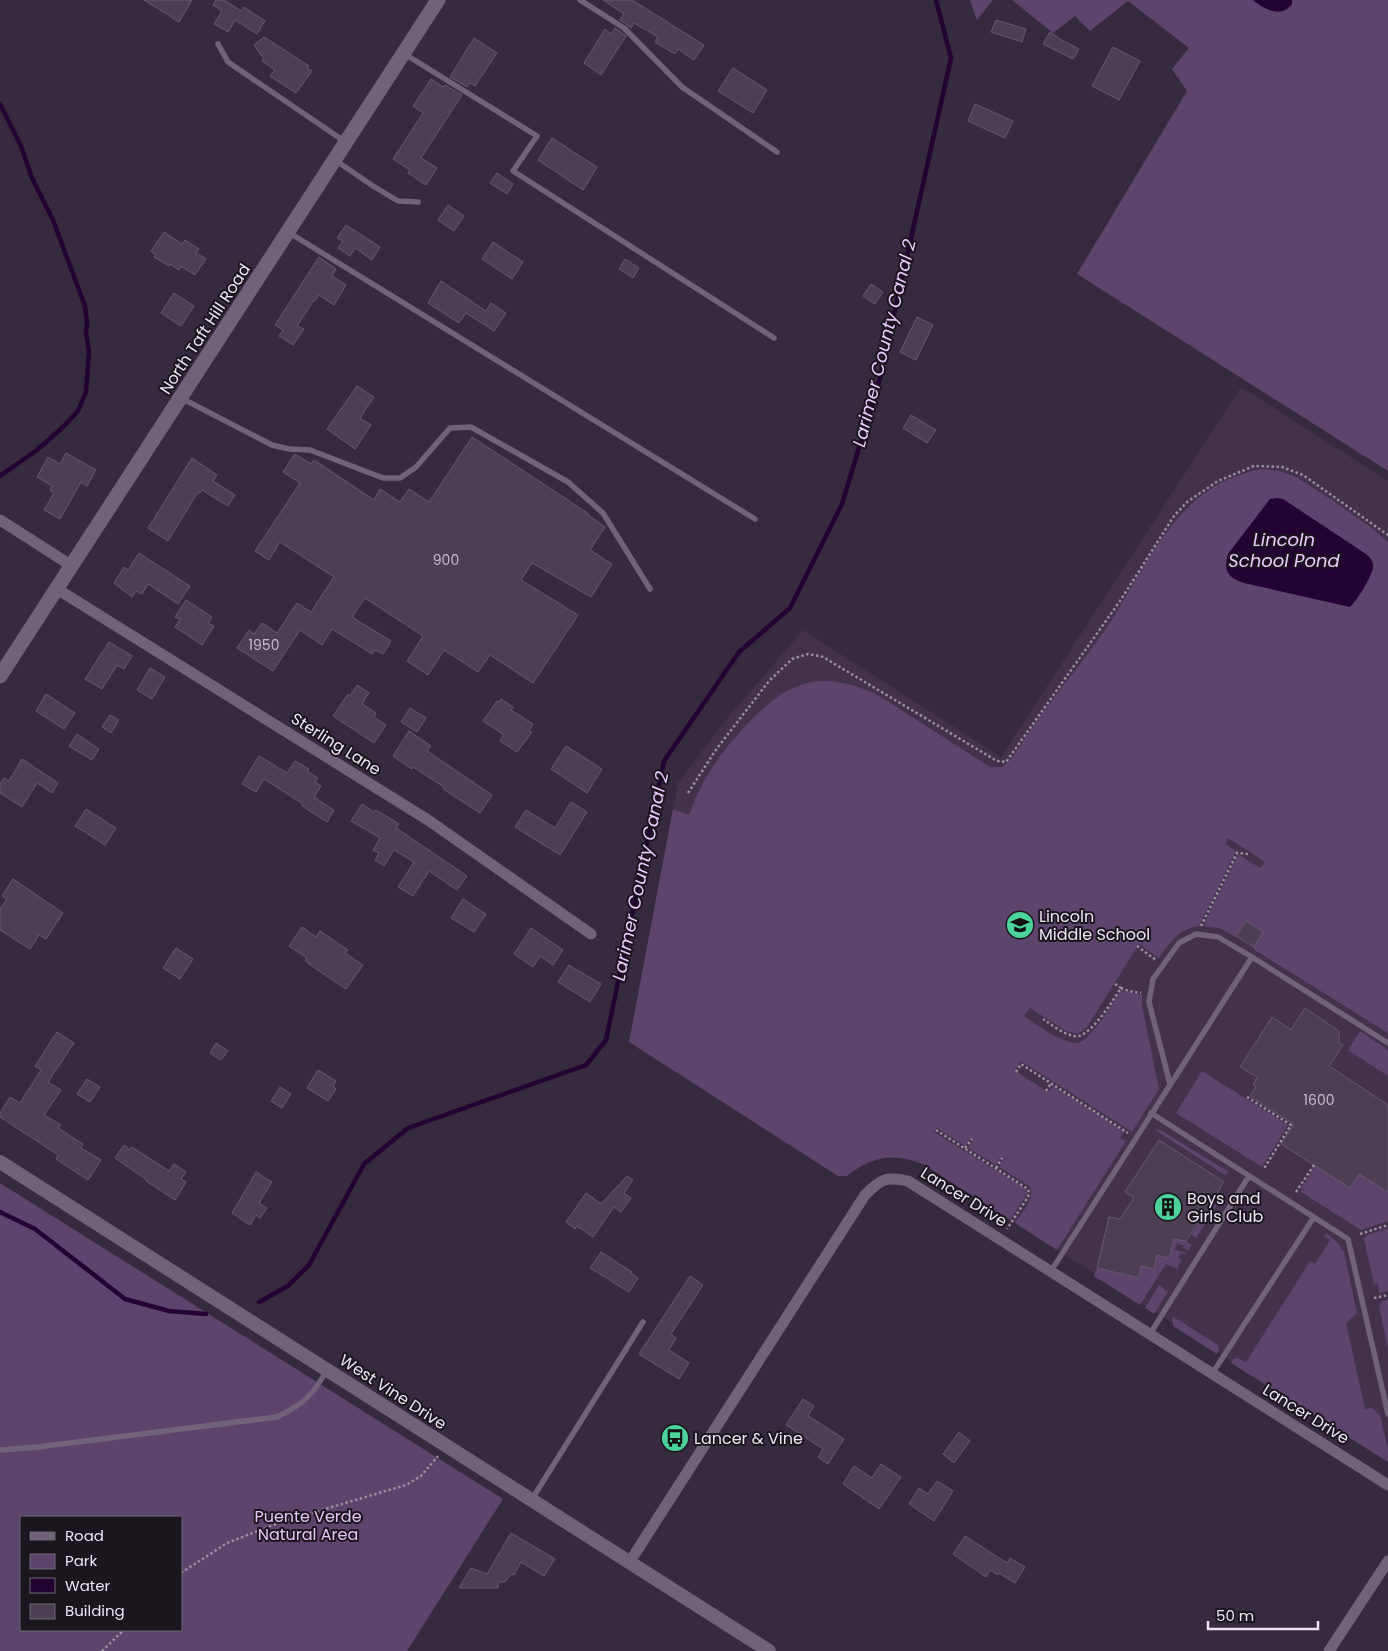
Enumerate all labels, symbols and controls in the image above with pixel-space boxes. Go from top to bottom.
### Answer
water label: Larimer County Canal 2 [846,236,922,449]
street label: North Taft Hill Road [154,259,256,399]
water label: Lincoln School Pond [1228,527,1341,573]
house number: 900 [433,550,459,570]
house number: 1950 [249,635,279,655]
street label: Sterling Lane [287,707,385,781]
water label: Larimer County Canal 2 [606,768,675,983]
place label: Lincoln Middle School [1039,905,1150,946]
school or university icon: Lincoln Middle School [1005,910,1035,940]
house number: 1600 [1304,1090,1334,1110]
street label: Lancer Drive [916,1161,1012,1233]
place label: Boys and Girls Club [1187,1187,1263,1228]
building icon: Boys and Girls Club [1153,1192,1183,1222]
street label: West Vine Drive [335,1349,451,1435]
street label: Lancer Drive [1258,1378,1354,1450]
bus stop icon: Lancer & Vine [660,1423,690,1453]
place label: Lancer & Vine [694,1427,803,1450]
park label: Puente Verde Natural Area [254,1505,362,1546]
legend [20,1516,182,1631]
text: Road [65,1525,104,1546]
text: Park [65,1550,97,1571]
text: Water [65,1575,111,1596]
scale bar [1208,1598,1318,1630]
text: Building [65,1600,125,1621]
text: 50 m [1216,1605,1254,1626]

